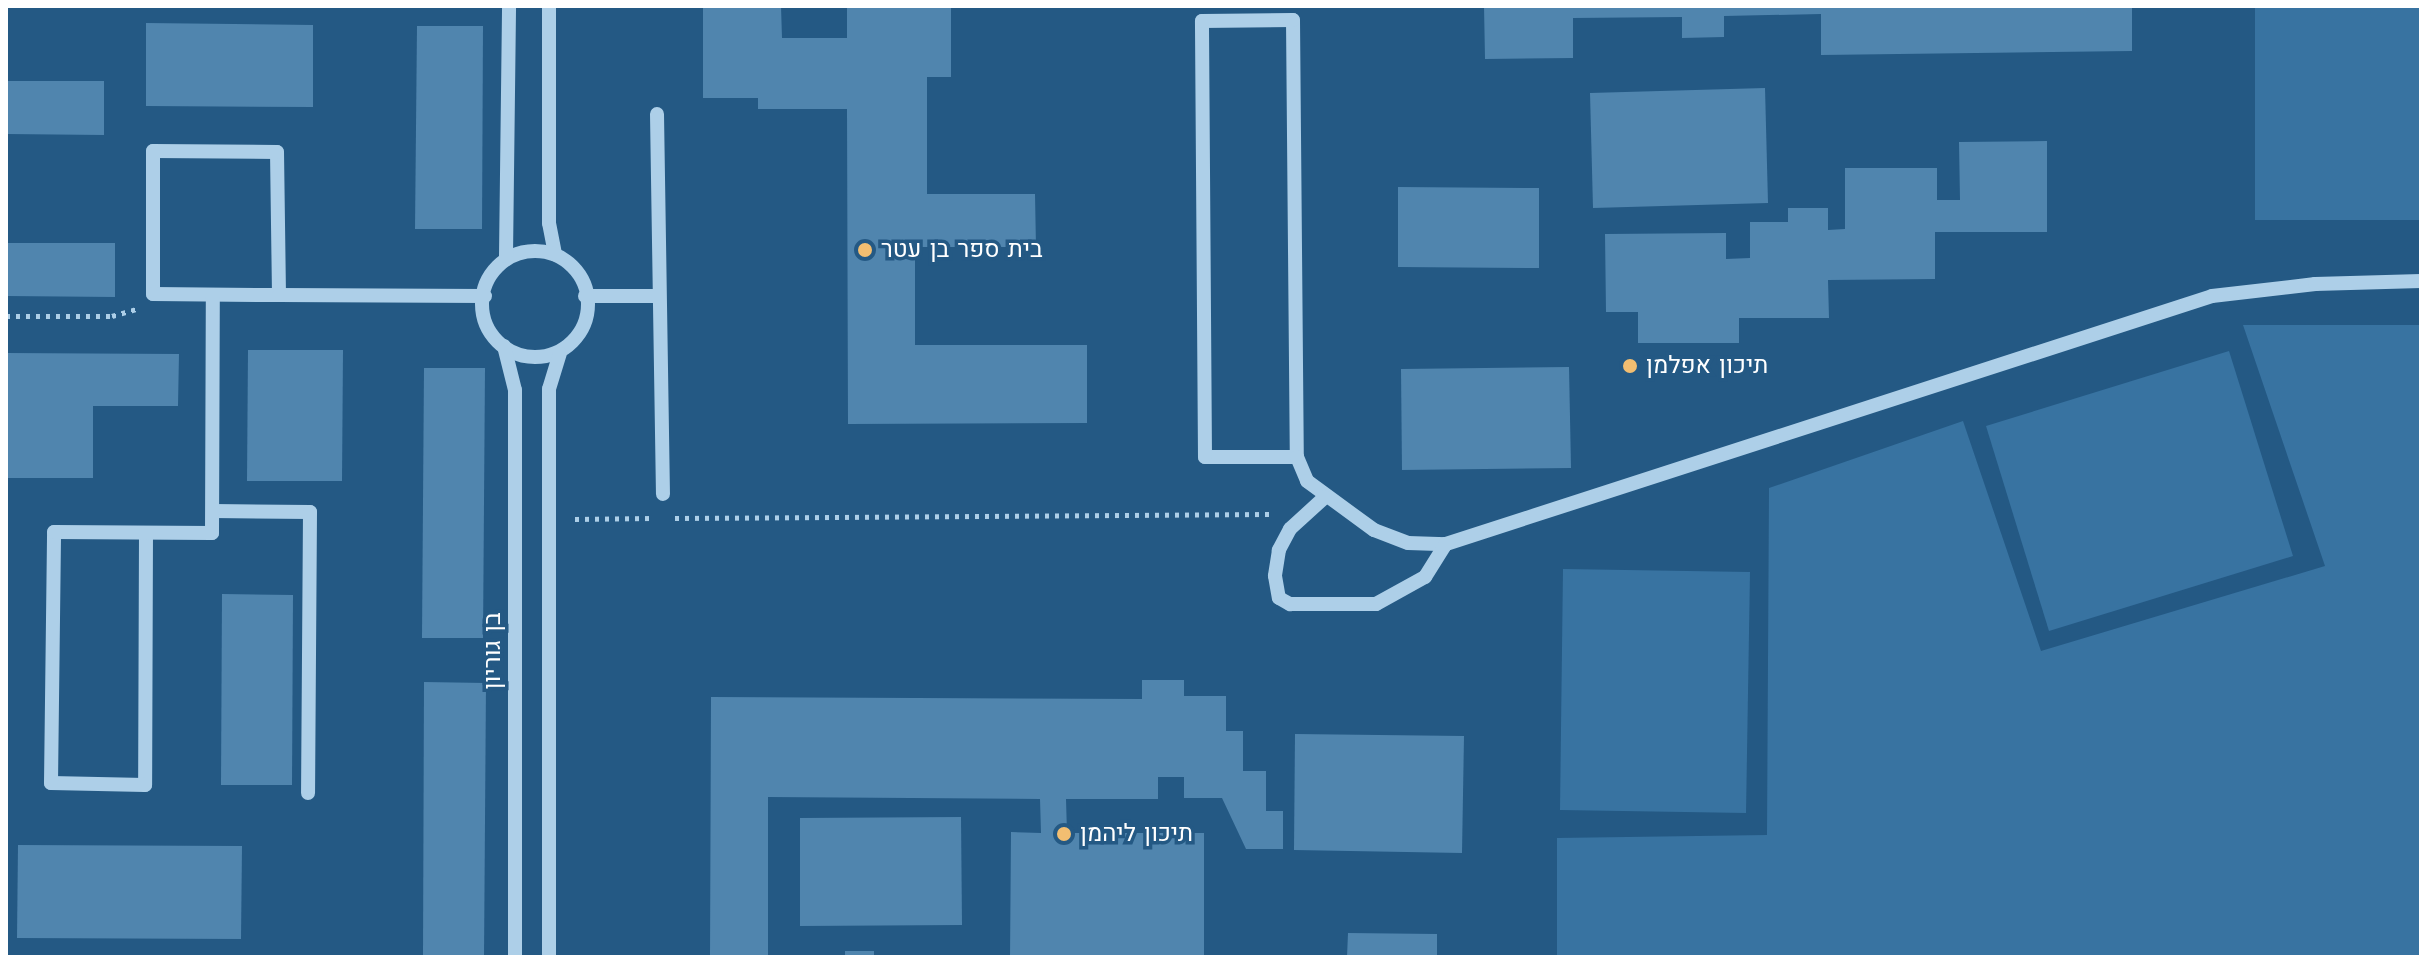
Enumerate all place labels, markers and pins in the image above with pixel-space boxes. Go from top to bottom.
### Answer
place label: בית ספר בן עטר [881,236,1043,264]
marker: בית ספר בן עטר [856,241,874,259]
place label: תיכון אפלמן [1646,352,1768,380]
marker: תיכון אפלמן [1621,357,1639,375]
place label: תיכון ליהמן [1080,820,1193,848]
marker: תיכון ליהמן [1055,825,1073,843]

